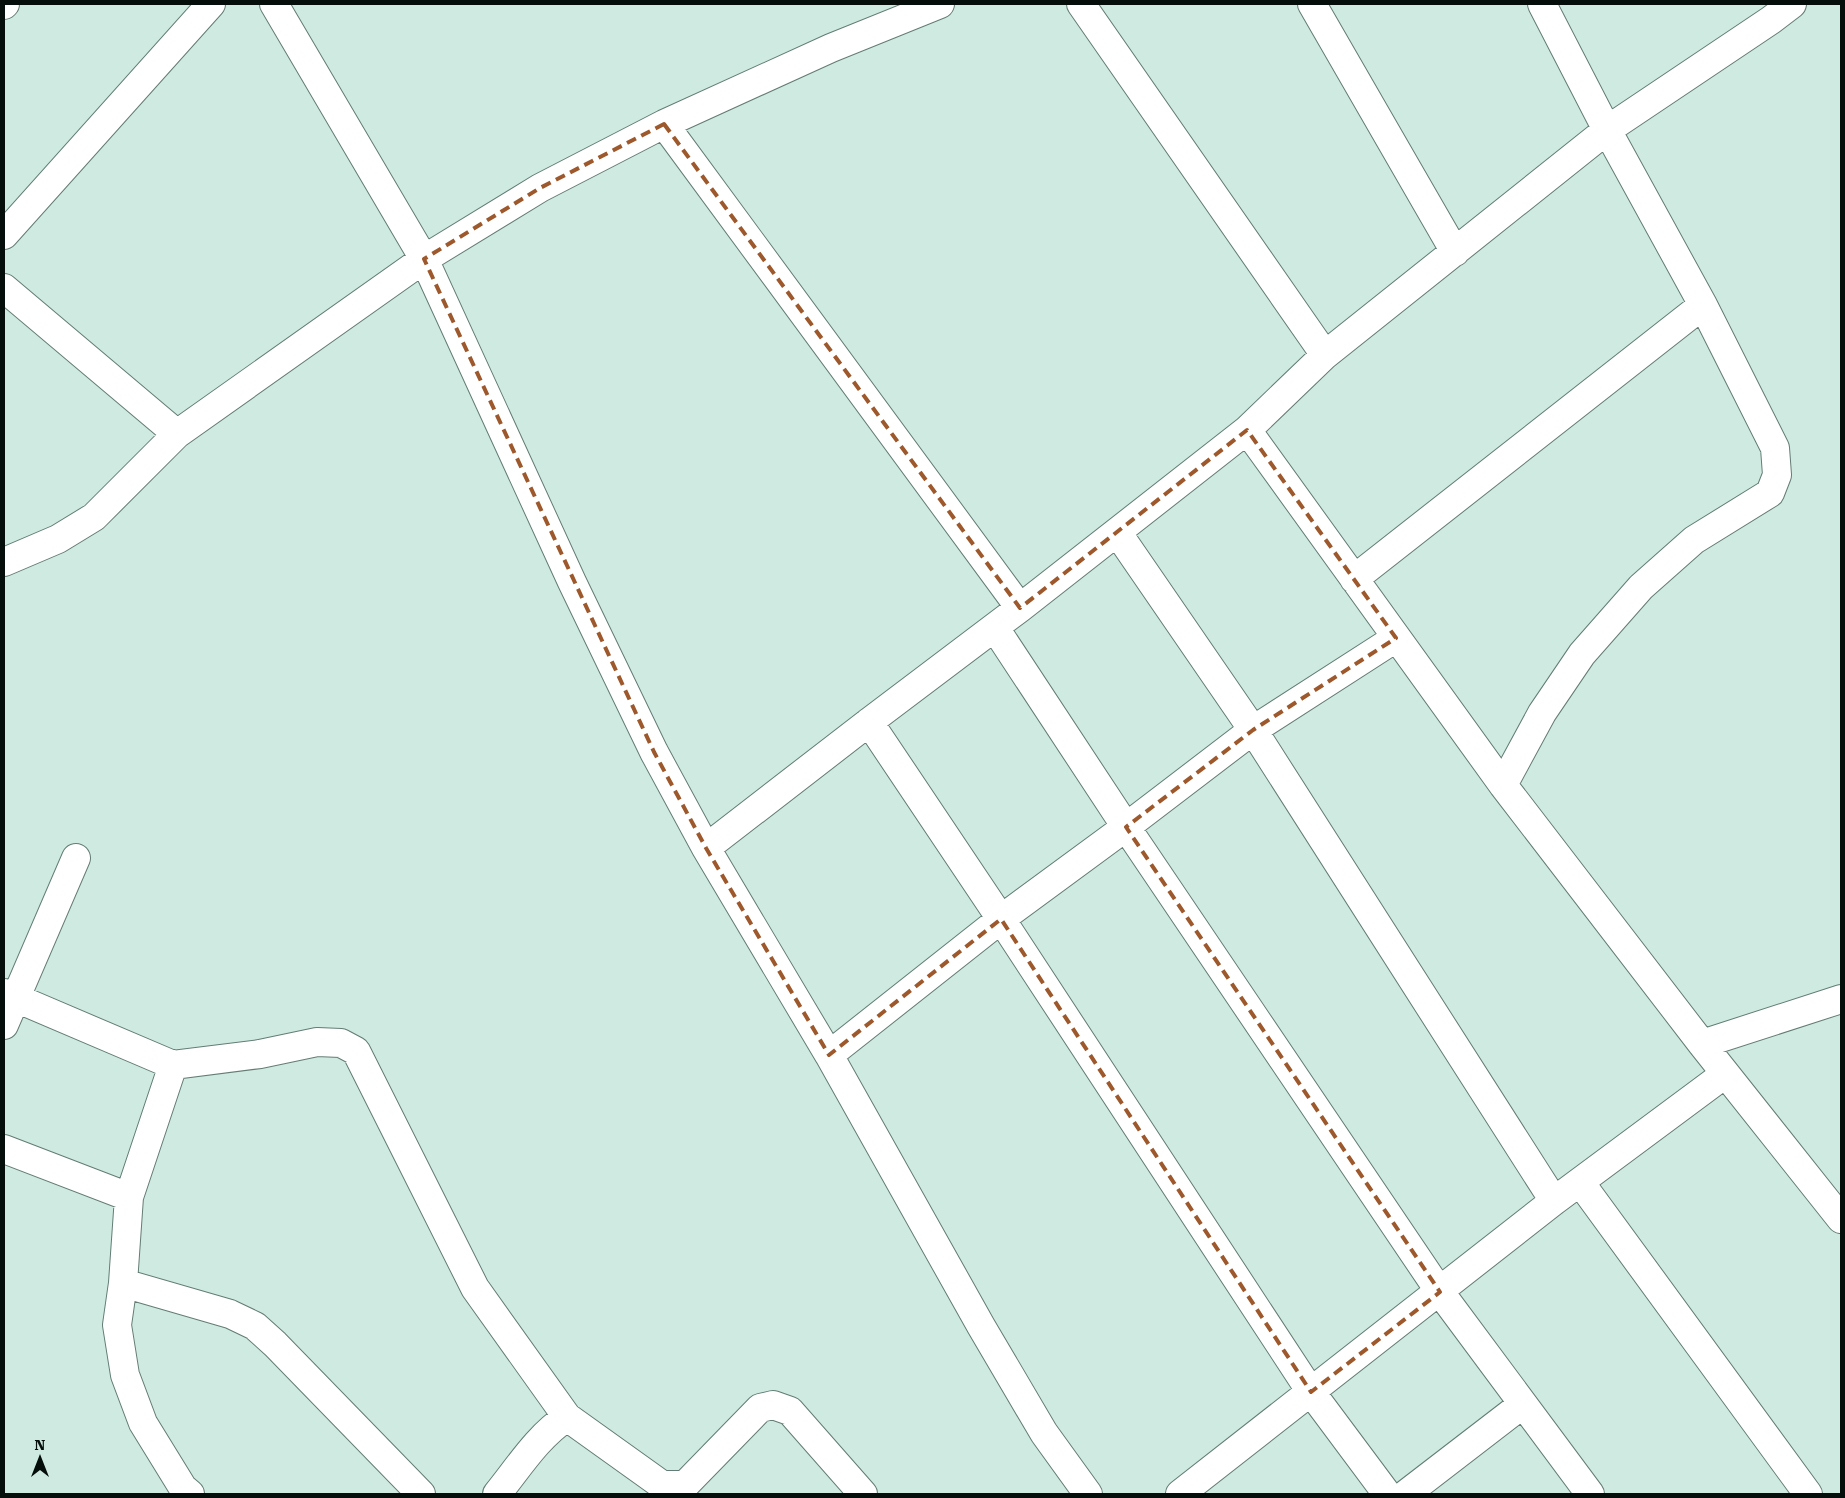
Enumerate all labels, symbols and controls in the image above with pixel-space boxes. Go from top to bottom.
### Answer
north arrow [15,1433,65,1483]
text: N [35,1437,46,1453]

